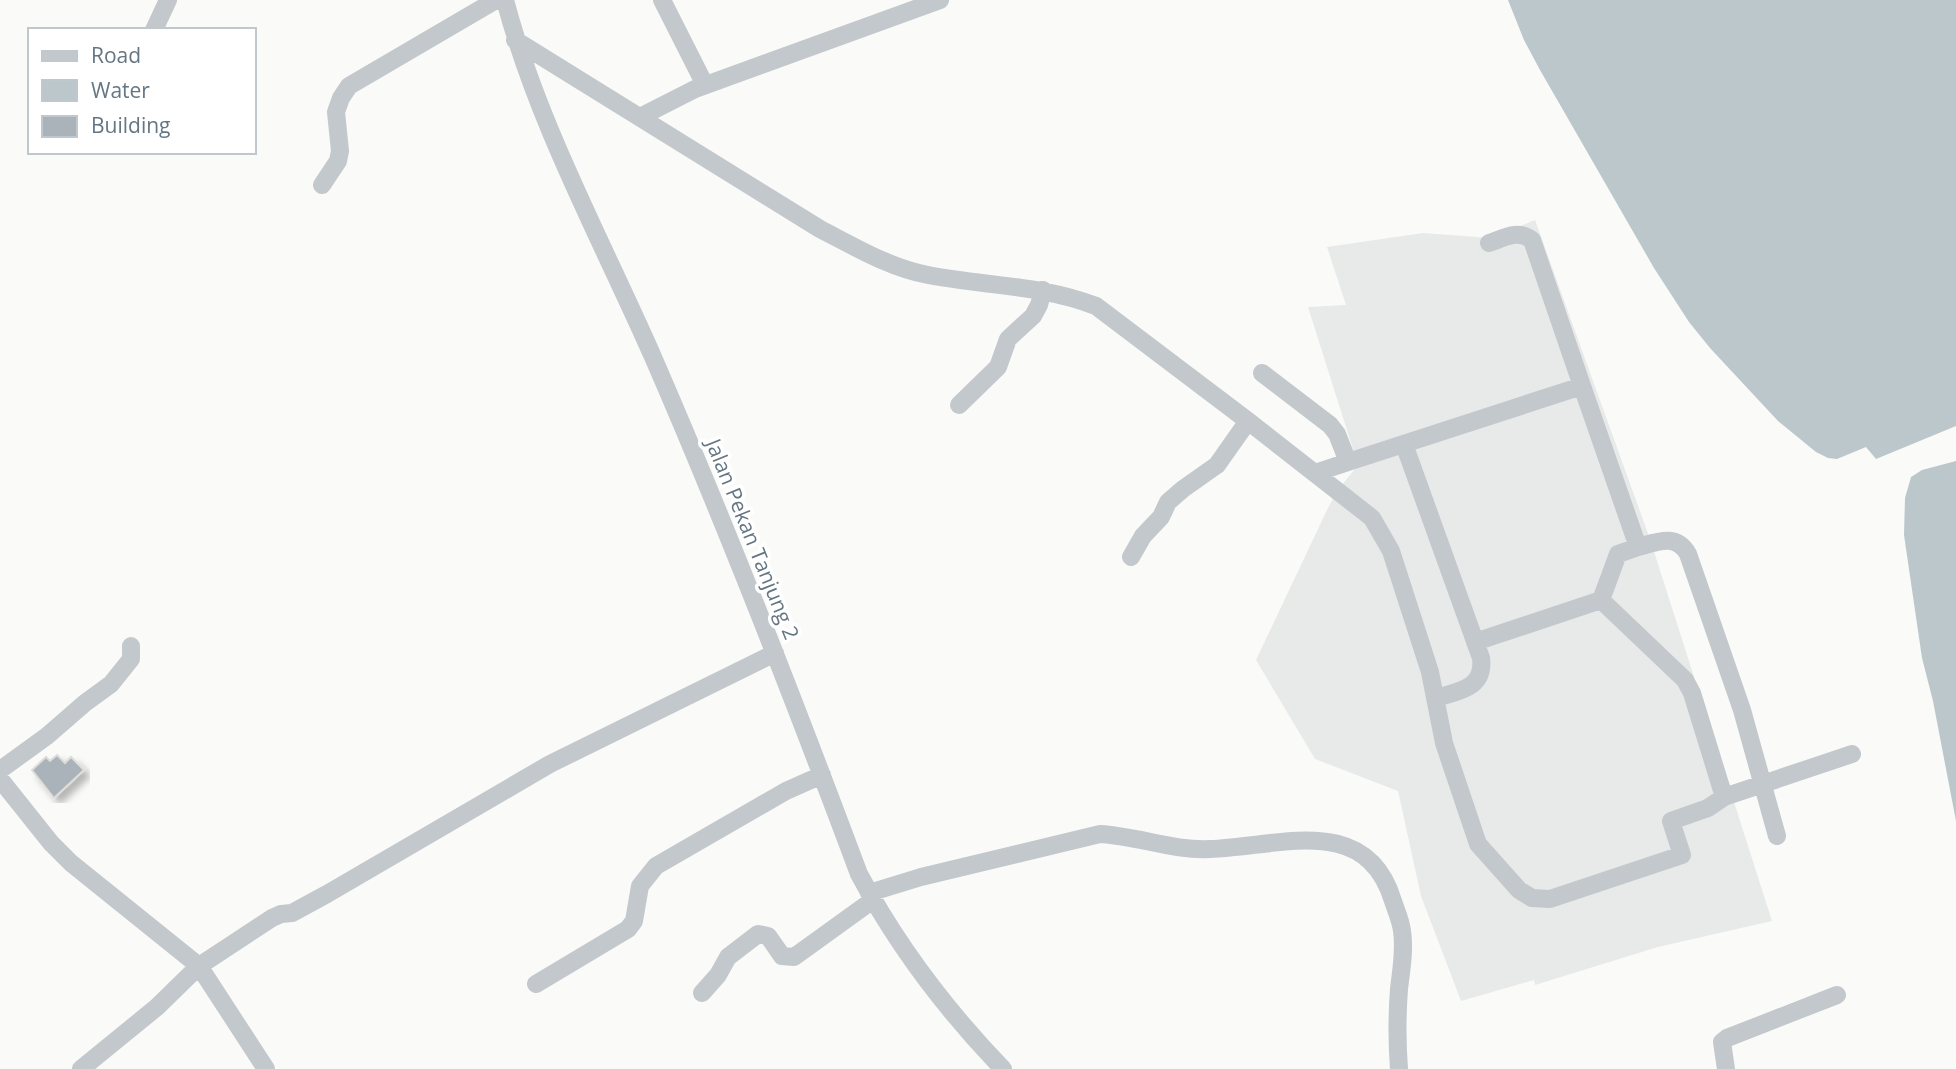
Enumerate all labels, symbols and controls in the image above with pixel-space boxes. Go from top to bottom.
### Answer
legend [28,28,256,154]
text: Road [91,41,141,69]
text: Water [91,76,150,104]
text: Building [91,111,170,139]
street label: Jalan Pekan Tanjung 2 [699,433,806,644]

